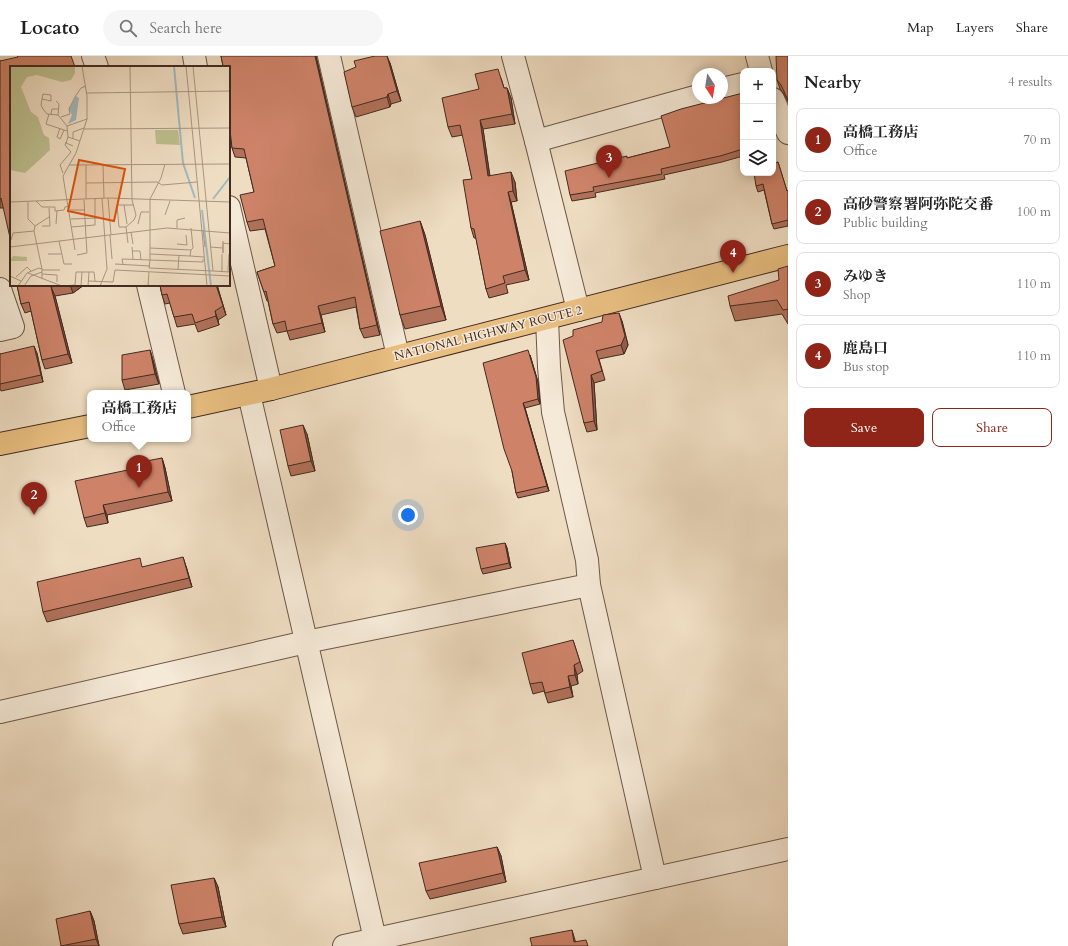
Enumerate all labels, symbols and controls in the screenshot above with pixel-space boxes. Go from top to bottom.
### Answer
search box [103,10,383,46]
text: Locato [20,15,79,41]
icon: search [117,17,139,39]
text: Search here [149,18,222,38]
text: Map [907,18,934,37]
text: Layers [956,18,994,37]
text: Share [1016,18,1048,37]
inset map [10,66,230,286]
north arrow [692,68,728,104]
map controls [740,68,776,176]
button: + [740,68,776,104]
text: Nearby [804,71,861,94]
text: 4 results [1008,73,1052,91]
button: − [740,104,776,140]
text: 高橋工務店 [843,122,918,142]
text: 1 [815,131,821,149]
text: 70 m [1023,131,1051,149]
button: layers [740,140,776,176]
text: Office [843,142,877,160]
pin: 3 [596,145,622,178]
text: 高砂警察署阿弥陀交番 [843,194,993,214]
text: 2 [815,203,821,221]
text: 100 m [1017,203,1051,221]
text: Public building [843,214,928,232]
pin: 4 [720,240,746,273]
text: みゆき [843,266,888,286]
text: 3 [815,275,821,293]
text: 110 m [1017,275,1051,293]
text: Shop [843,286,871,304]
street label: NATIONAL HIGHWAY ROUTE 2 [392,302,584,364]
text: 鹿島口 [843,338,888,358]
text: 4 [815,347,821,365]
text: 110 m [1017,347,1051,365]
text: Bus stop [843,358,889,376]
popup [87,390,191,442]
text: 高橋工務店 [101,398,177,418]
button: Save [804,408,924,447]
button: Share [932,408,1052,447]
text: Office [101,418,136,436]
pin: 1 [126,455,152,488]
pin: 2 [21,482,47,515]
your location [398,505,418,525]

